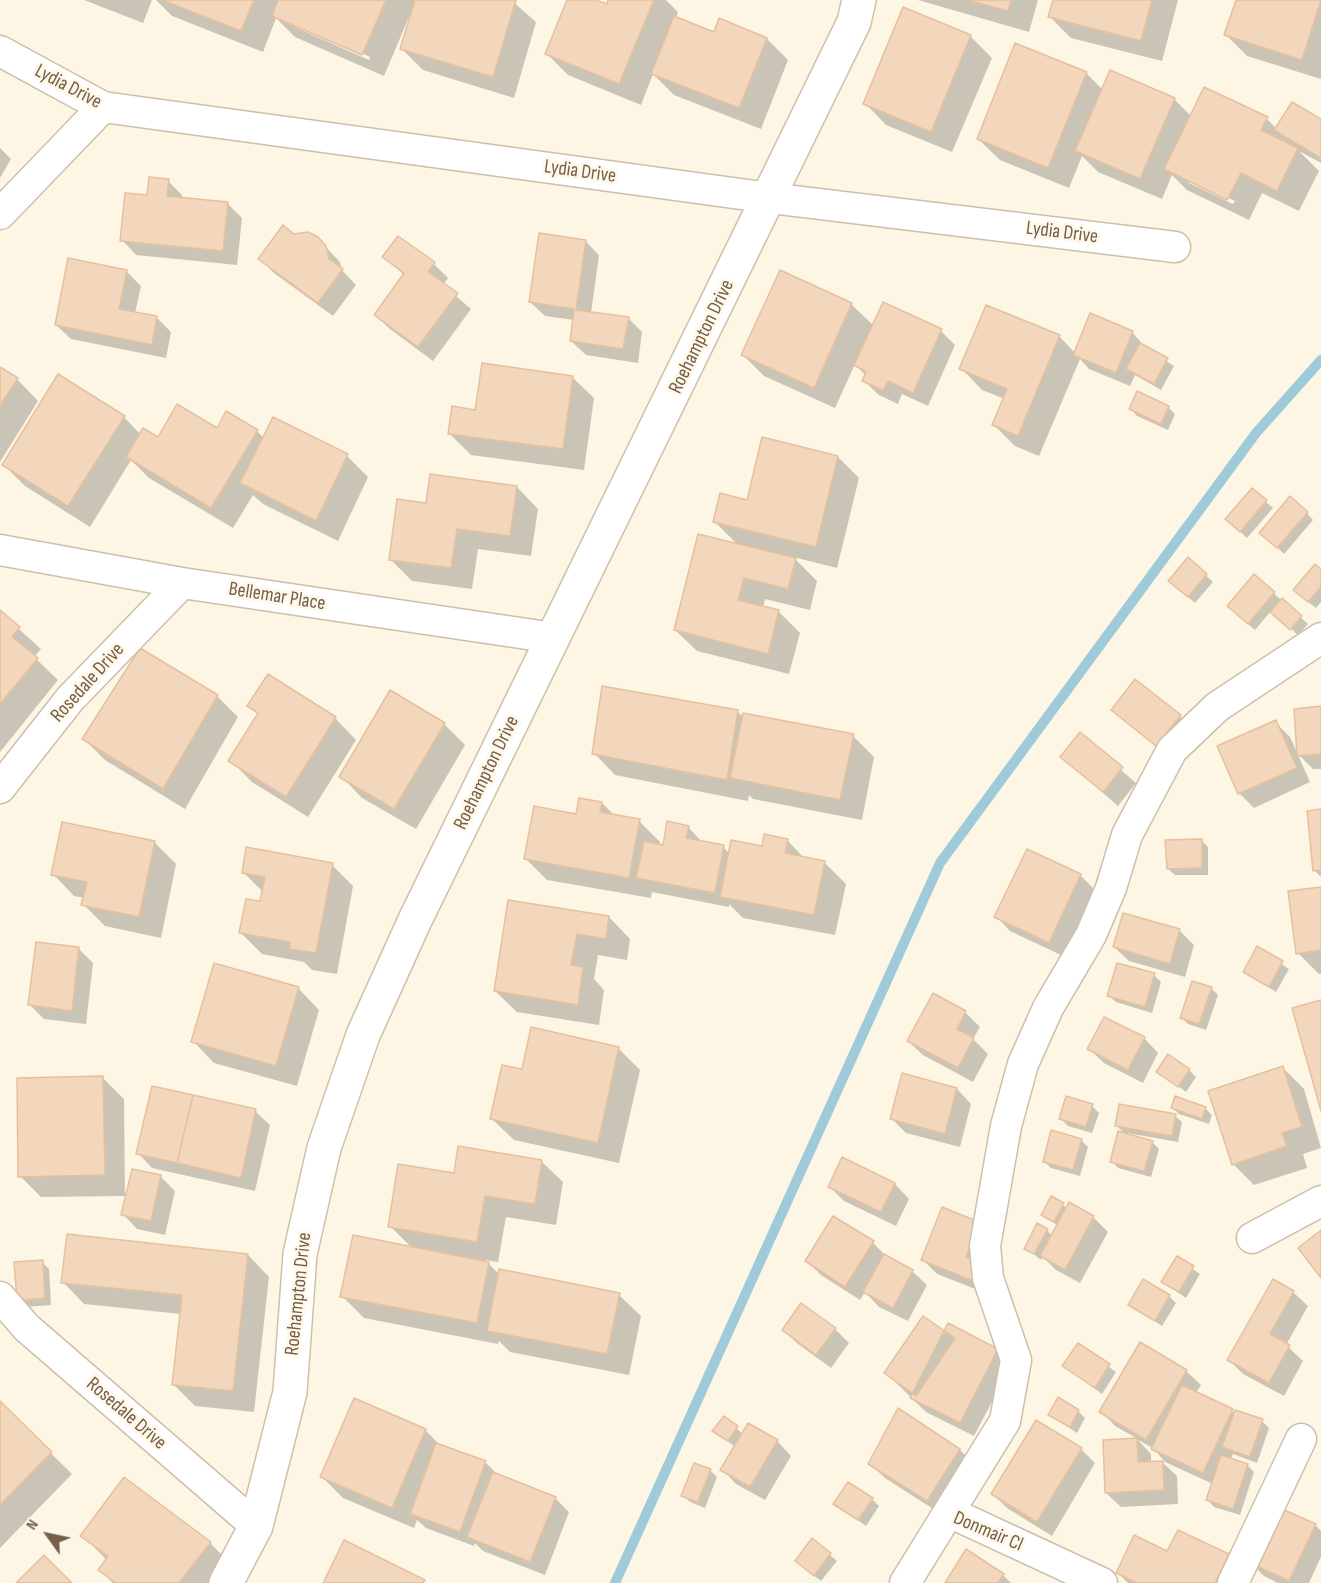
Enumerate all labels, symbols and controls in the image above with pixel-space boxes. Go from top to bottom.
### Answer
street label: Lydia Drive [30,59,106,115]
street label: Lydia Drive [543,155,617,189]
street label: Lydia Drive [1025,217,1099,249]
street label: Roehampton Drive [664,276,740,398]
street label: Bellemar Place [227,578,327,616]
street label: Rosedale Drive [46,638,130,728]
street label: Roehampton Drive [449,712,525,834]
street label: Roehampton Drive [281,1231,317,1357]
street label: Rosedale Drive [81,1373,171,1455]
north arrow [18,1505,78,1565]
street label: Donmair Cl [950,1507,1026,1557]
text: N [22,1516,43,1534]

